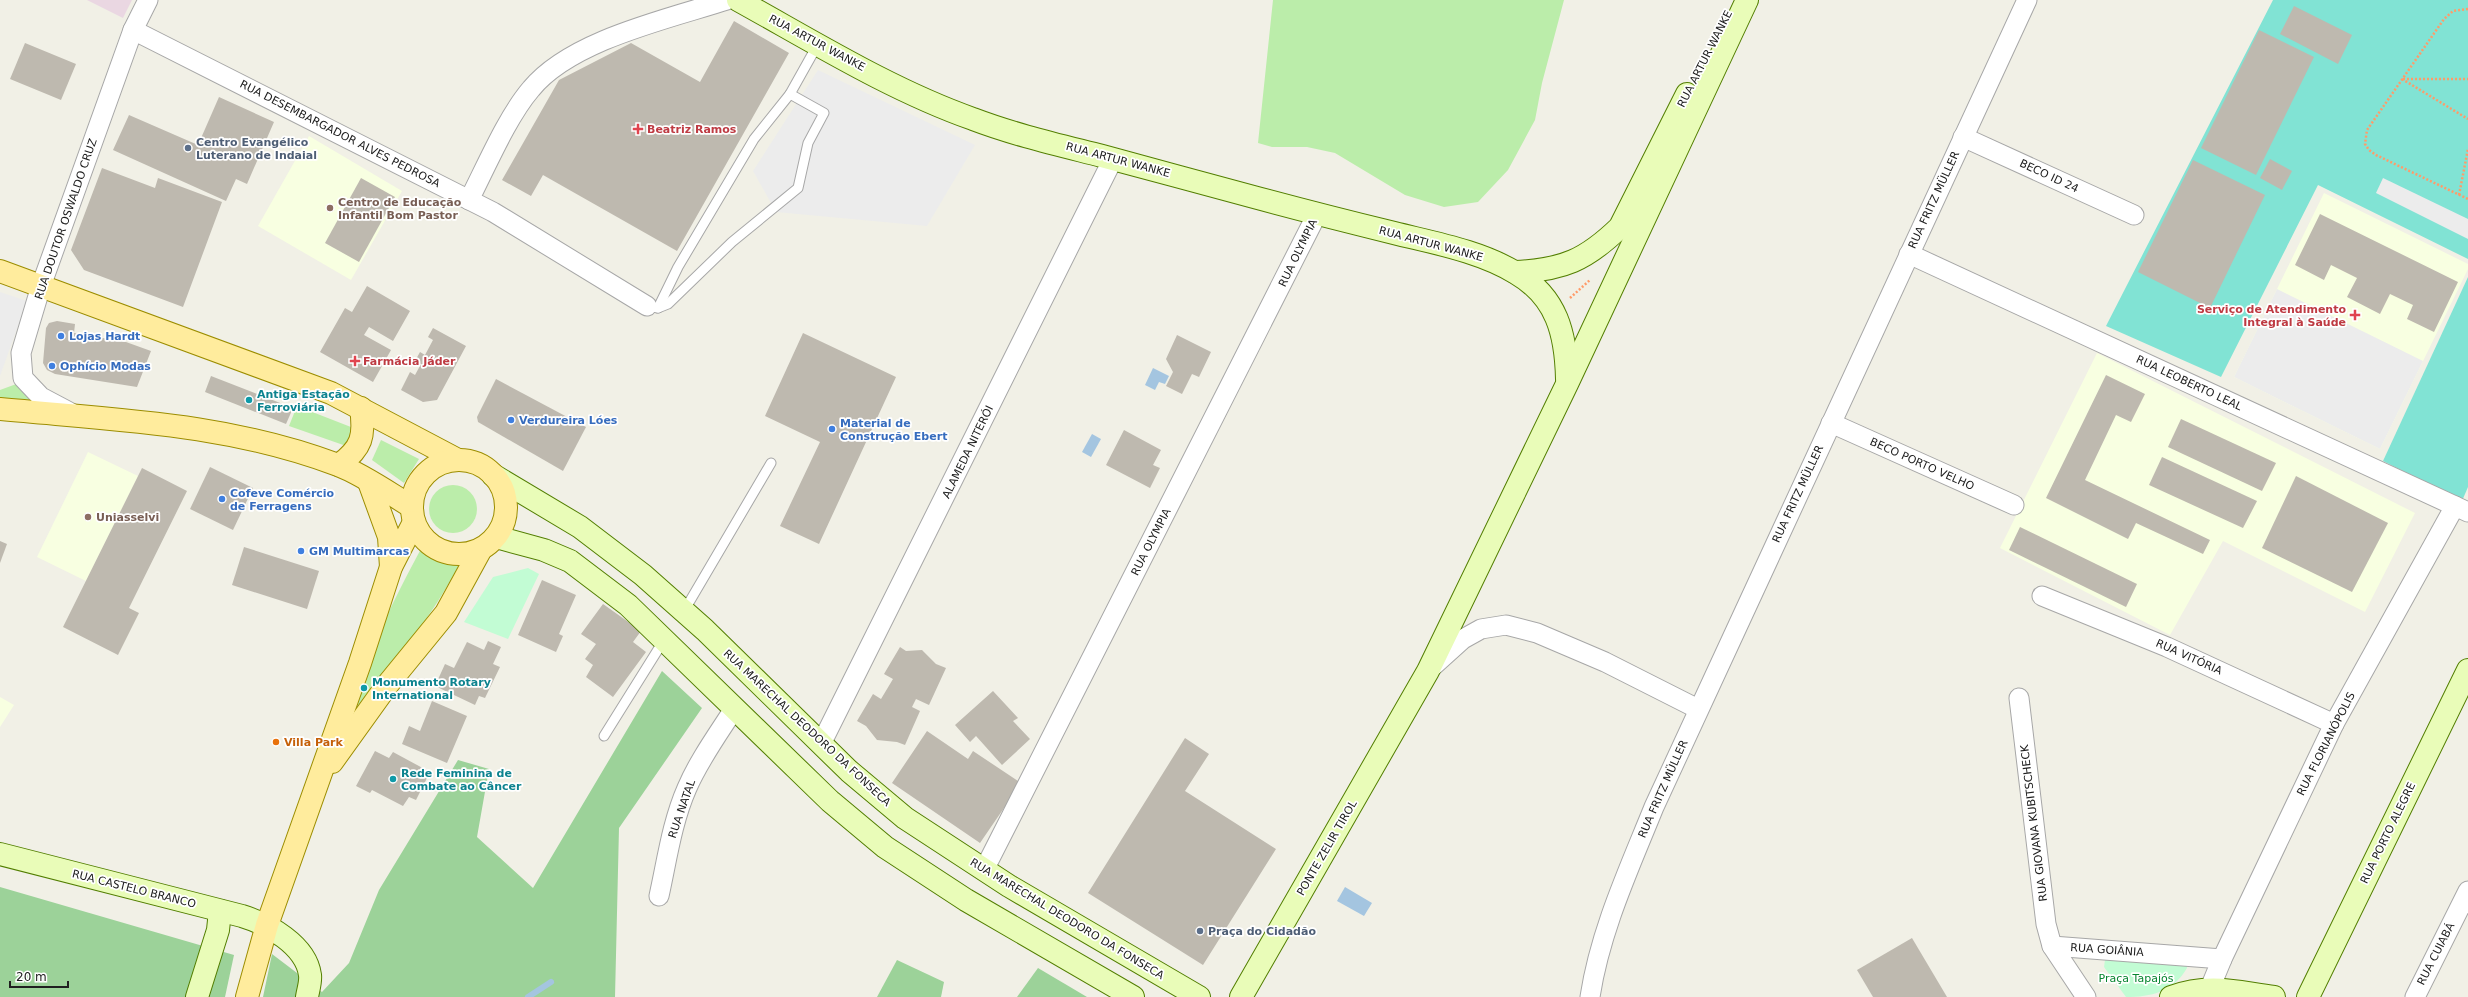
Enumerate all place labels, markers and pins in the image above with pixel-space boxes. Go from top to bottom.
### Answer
marker: Beatriz Ramos [632,123,644,135]
place label: Beatriz Ramos [647,123,737,136]
place label: Centro Evangélico Luterano de Indaial [196,136,317,162]
marker: Centro Evangélico Luterano de Indaial [183,143,193,153]
place label: Centro de Educação Infantil Bom Pastor [338,196,462,222]
marker: Centro de Educação Infantil Bom Pastor [325,203,335,213]
place label: Serviço de Atendimento Integral à Saúde [2197,303,2346,329]
marker: Serviço de Atendimento Integral à Saúde [2349,309,2361,321]
place label: Lojas Hardt [69,330,140,343]
marker: Lojas Hardt [56,331,66,341]
place label: Farmácia Jáder [363,355,456,368]
marker: Farmácia Jáder [350,356,360,366]
place label: Ophício Modas [60,360,151,373]
marker: Ophício Modas [47,361,57,371]
place label: Antiga Estação Ferroviária [257,388,350,414]
marker: Antiga Estação Ferroviária [244,395,254,405]
place label: Verdureira Lóes [519,414,618,427]
marker: Verdureira Lóes [506,415,516,425]
place label: Material de Construção Ebert [840,417,947,443]
marker: Material de Construção Ebert [827,424,837,434]
place label: Cofeve Comércio de Ferragens [230,487,335,513]
marker: Cofeve Comércio de Ferragens [217,494,227,504]
place label: Uniasselvi [96,511,159,524]
marker: Uniasselvi [83,512,93,522]
place label: GM Multimarcas [309,545,410,558]
marker: GM Multimarcas [296,546,306,556]
place label: Monumento Rotary International [372,676,491,702]
marker: Monumento Rotary International [359,683,369,693]
place label: Villa Park [284,736,343,749]
marker: Villa Park [271,737,281,747]
place label: Rede Feminina de Combate ao Câncer [401,767,522,793]
marker: Rede Feminina de Combate ao Câncer [388,774,398,784]
place label: Praça do Cidadão [1208,925,1316,938]
marker: Praça do Cidadão [1195,926,1205,936]

